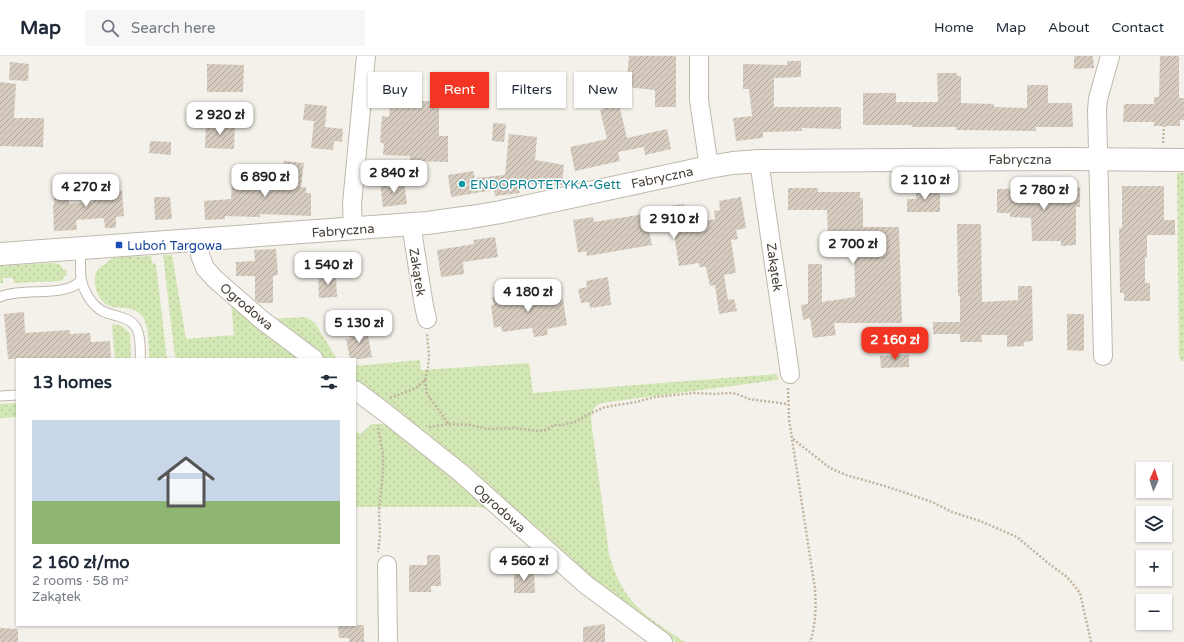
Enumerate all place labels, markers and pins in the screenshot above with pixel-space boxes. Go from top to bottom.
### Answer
pin: 2 920 zł [179,102,261,136]
pin: 2 840 zł [353,160,435,194]
pin: 6 890 zł [224,164,306,198]
pin: 2 110 zł [884,167,966,201]
pin: 4 270 zł [45,174,127,208]
place label: ENDOPROTETYKA-Gett [470,177,621,193]
pin: 2 780 zł [1003,177,1085,211]
marker: ENDOPROTETYKA-Gett [457,179,467,189]
pin: 2 910 zł [633,206,715,240]
pin: 2 700 zł [812,231,894,265]
place label: Luboń Targowa [127,238,222,254]
marker: Luboń Targowa [114,240,124,250]
pin: 1 540 zł [287,252,369,286]
pin: 4 180 zł [487,279,569,313]
pin: 5 130 zł [318,310,400,344]
pin: 2 160 zł [854,327,936,361]
pin: 4 560 zł [483,548,565,582]

